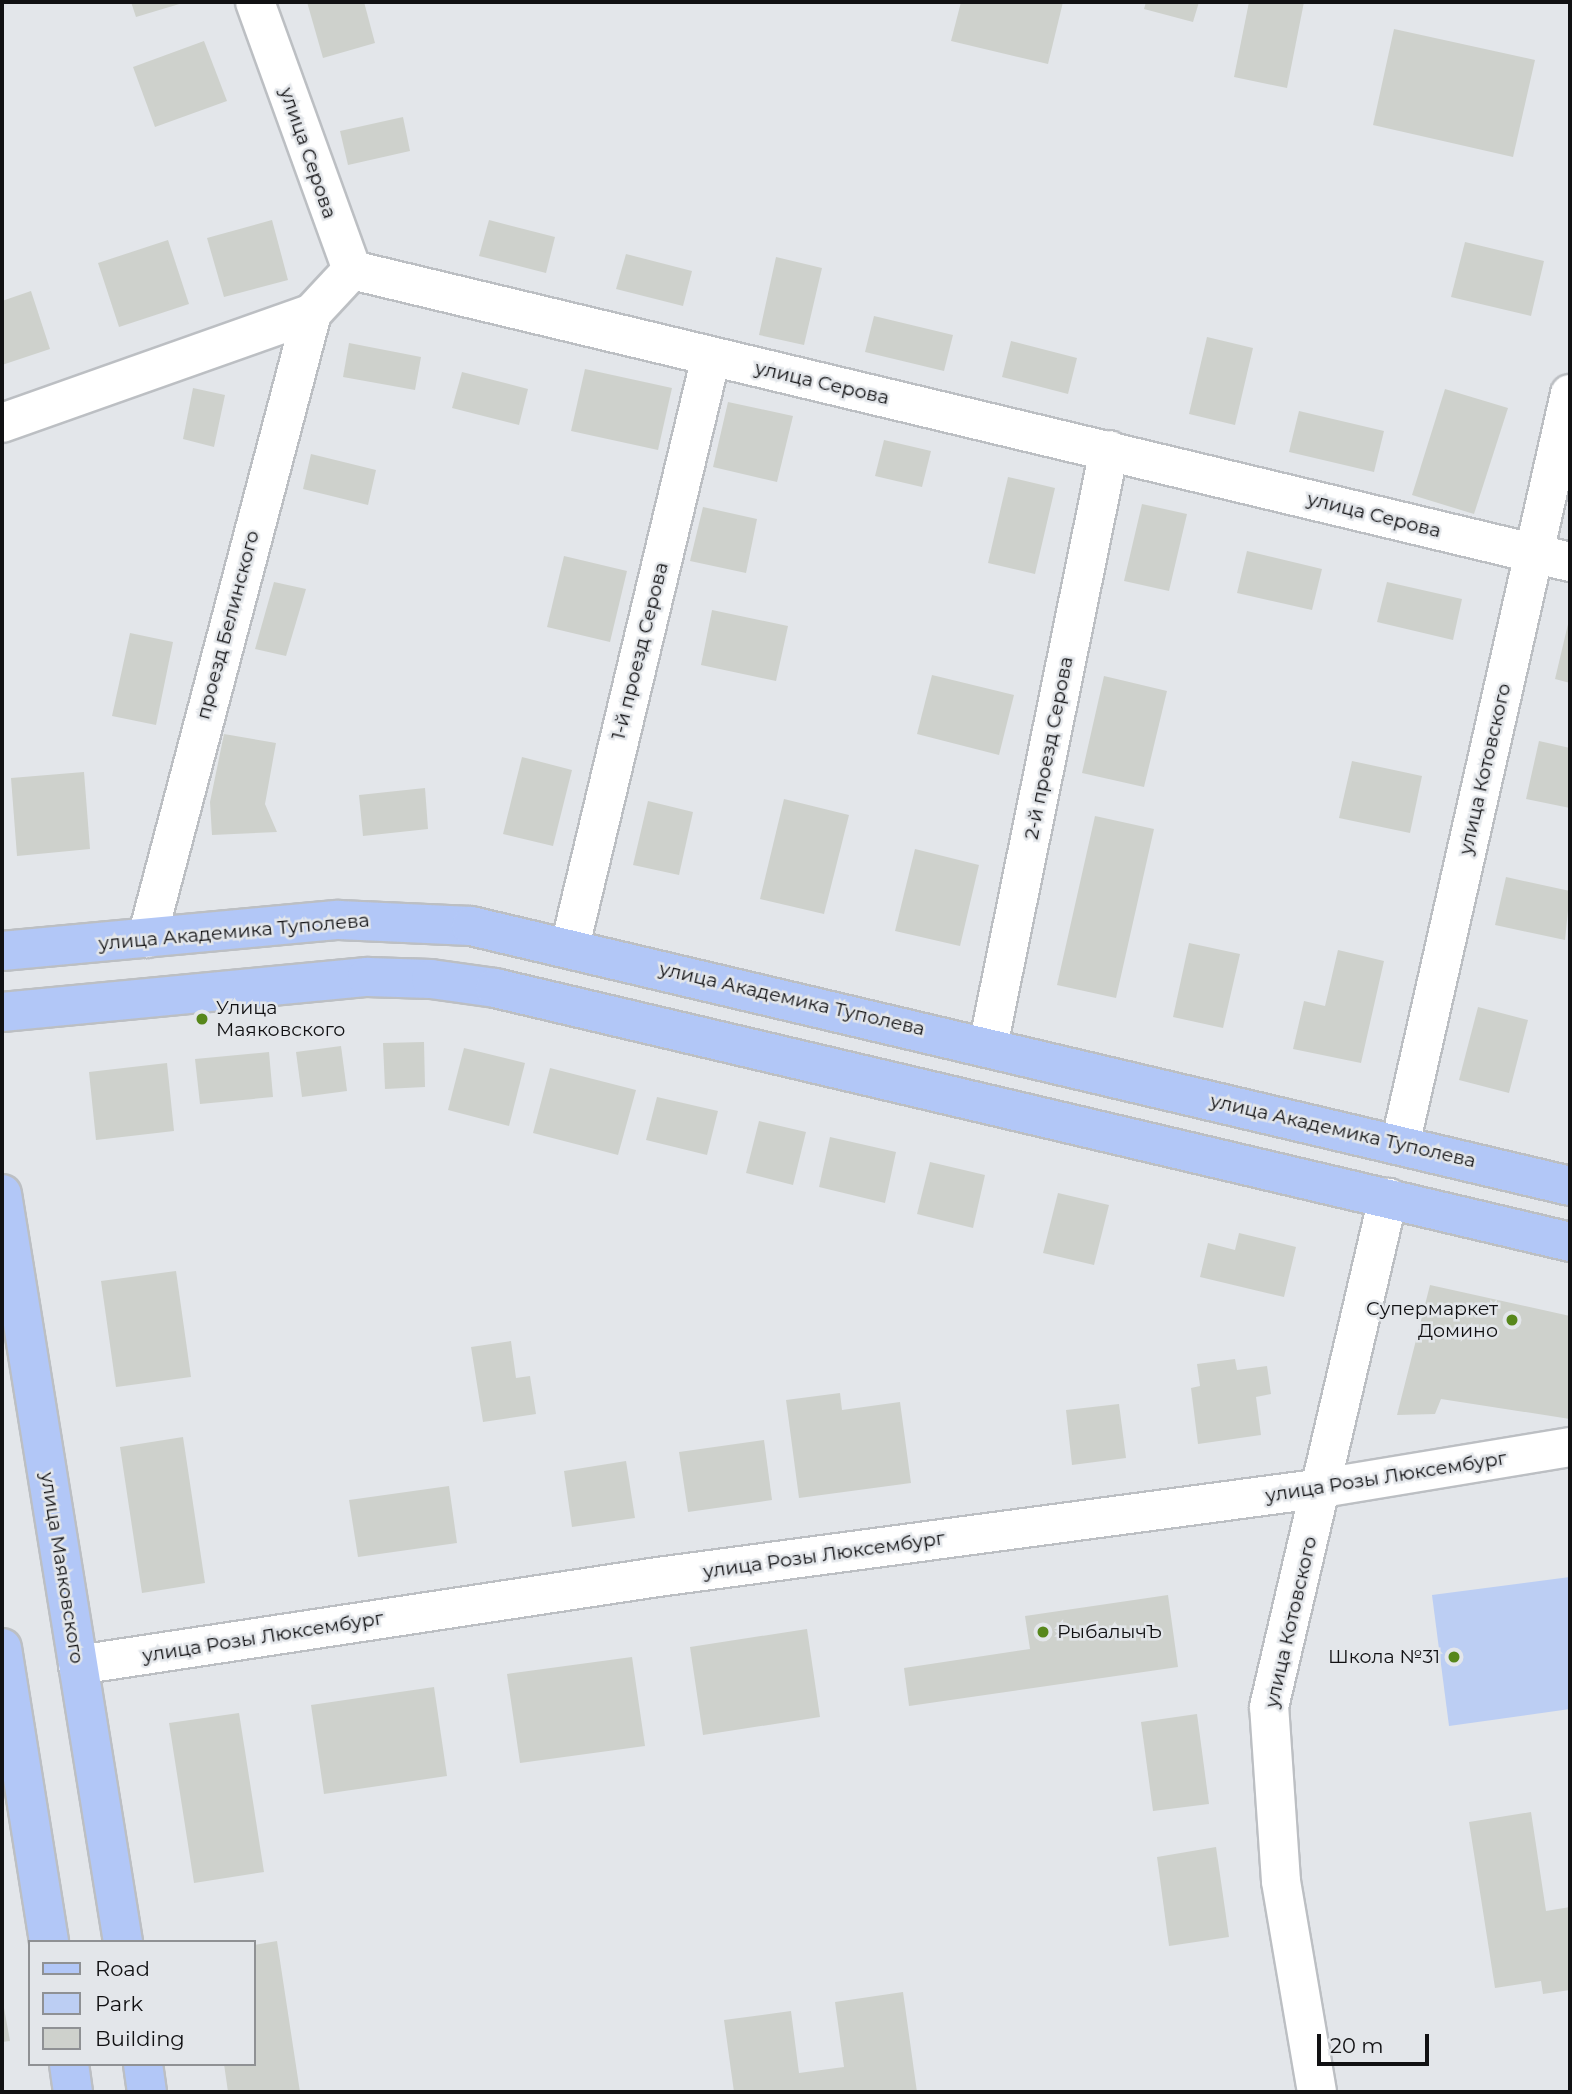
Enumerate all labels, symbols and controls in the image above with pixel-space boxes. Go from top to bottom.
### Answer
street label: улица Серова [275,85,341,221]
street label: улица Серова [753,356,891,410]
street label: улица Серова [1305,487,1443,543]
street label: проезд Белинского [192,528,264,722]
street label: 1-й проезд Серова [607,560,673,742]
street label: 2-й проезд Серова [1020,655,1078,841]
street label: улица Котовского [1454,681,1516,857]
street label: улица Академика Туполева [98,909,370,955]
street label: улица Академика Туполева [657,957,927,1041]
place label: Улица Маяковского [216,997,345,1041]
marker: Улица Маяковского [194,1011,210,1027]
street label: улица Академика Туполева [1208,1089,1478,1173]
place label: Супермаркет Домино [1366,1298,1498,1342]
marker: Супермаркет Домино [1504,1312,1520,1328]
street label: улица Розы Люксембург [1264,1447,1508,1507]
street label: улица Маяковского [36,1471,88,1665]
street label: улица Розы Люксембург [702,1527,946,1583]
street label: улица Котовского [1260,1534,1322,1710]
street label: улица Розы Люксембург [141,1607,385,1667]
place label: РыбалычЪ [1057,1621,1162,1643]
marker: РыбалычЪ [1035,1624,1051,1640]
place label: Школа №31 [1328,1646,1440,1668]
marker: Школа №31 [1446,1649,1462,1665]
legend [28,1940,256,2066]
text: Road [95,1956,150,1981]
text: Park [95,1991,143,2016]
scale bar [1320,2021,1432,2064]
text: Building [95,2026,185,2051]
text: 20 m [1330,2033,1384,2058]

